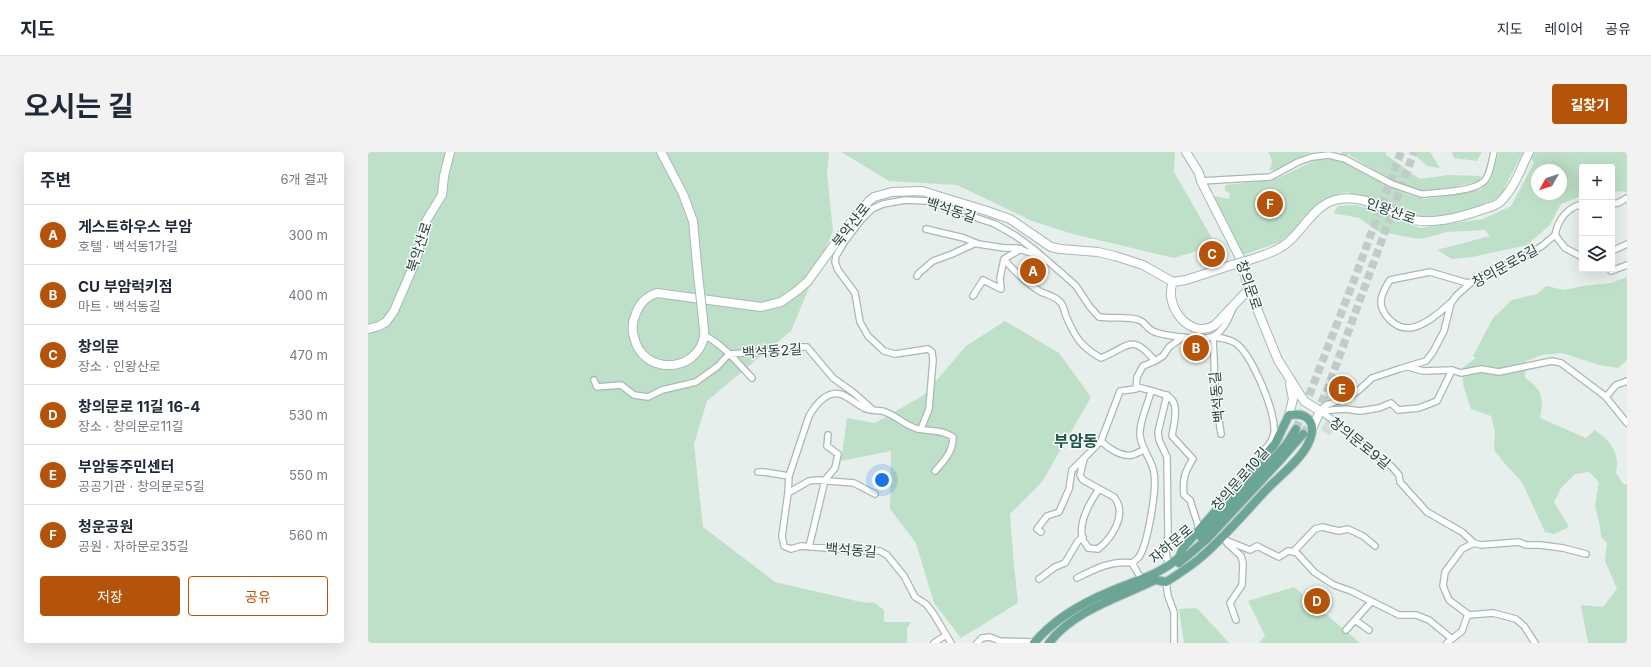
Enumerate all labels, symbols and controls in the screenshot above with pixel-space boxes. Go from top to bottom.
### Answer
text: 지도 [20,18,55,41]
text: 지도 [1497,20,1523,37]
text: 레이어 [1545,20,1583,37]
text: 공유 [1605,20,1631,37]
button: 길찾기 [1552,84,1627,124]
text: 오시는 길 [24,89,134,123]
north arrow [1531,164,1567,200]
map controls [1579,164,1615,272]
button: + [1579,164,1615,200]
text: 주변 [40,170,71,190]
text: 6개 결과 [280,171,328,187]
pin: F [1257,189,1283,219]
street label: 백석동길 [924,193,978,226]
street label: 인왕산로 [1364,194,1418,227]
street label: 북악산로 [828,199,873,250]
button: − [1579,200,1615,236]
text: 게스트하우스 부암 [78,217,192,236]
street label: 북악산로 [402,220,435,274]
text: A [48,227,58,243]
text: 300 m [289,227,328,243]
button: layers [1579,236,1615,272]
text: 호텔 · 백석동1가길 [78,238,178,254]
pin: C [1199,239,1225,269]
street label: 창의문로5길 [1469,240,1541,291]
pin: A [1020,256,1046,286]
street label: 창의문로 [1233,258,1266,312]
text: CU 부암럭키점 [78,277,173,296]
text: B [49,287,57,303]
text: 400 m [288,287,328,303]
text: 마트 · 백석동길 [78,298,161,314]
pin: B [1183,333,1209,363]
text: 창의문 [78,337,119,356]
street label: 백석동2길 [741,340,803,361]
text: C [48,347,58,363]
text: 470 m [289,347,328,363]
text: 장소 · 인왕산로 [78,358,161,374]
street label: 백석동길 [1206,371,1227,423]
pin: E [1329,374,1355,404]
text: 창의문로 11길 16-4 [78,397,200,416]
text: D [48,407,58,423]
text: 530 m [289,407,328,423]
street label: 창의문로9길 [1327,413,1394,472]
text: 장소 · 창의문로11길 [78,418,183,434]
district label: 부암동 [1054,431,1098,451]
street label: 창의문로10길 [1207,443,1272,514]
text: 부암동주민센터 [78,457,175,476]
text: E [49,467,57,483]
text: 550 m [289,467,328,483]
your location [872,470,892,490]
text: 공공기관 · 창의문로5길 [78,478,205,494]
text: 청운공원 [78,517,133,536]
street label: 자하문로 [1145,520,1196,567]
text: F [49,527,57,543]
text: 560 m [289,527,328,543]
text: 공원 · 자하문로35길 [78,538,189,554]
street label: 백석동길 [825,539,877,560]
button: 저장 [40,576,180,616]
button: 공유 [188,576,328,616]
pin: D [1304,586,1330,616]

